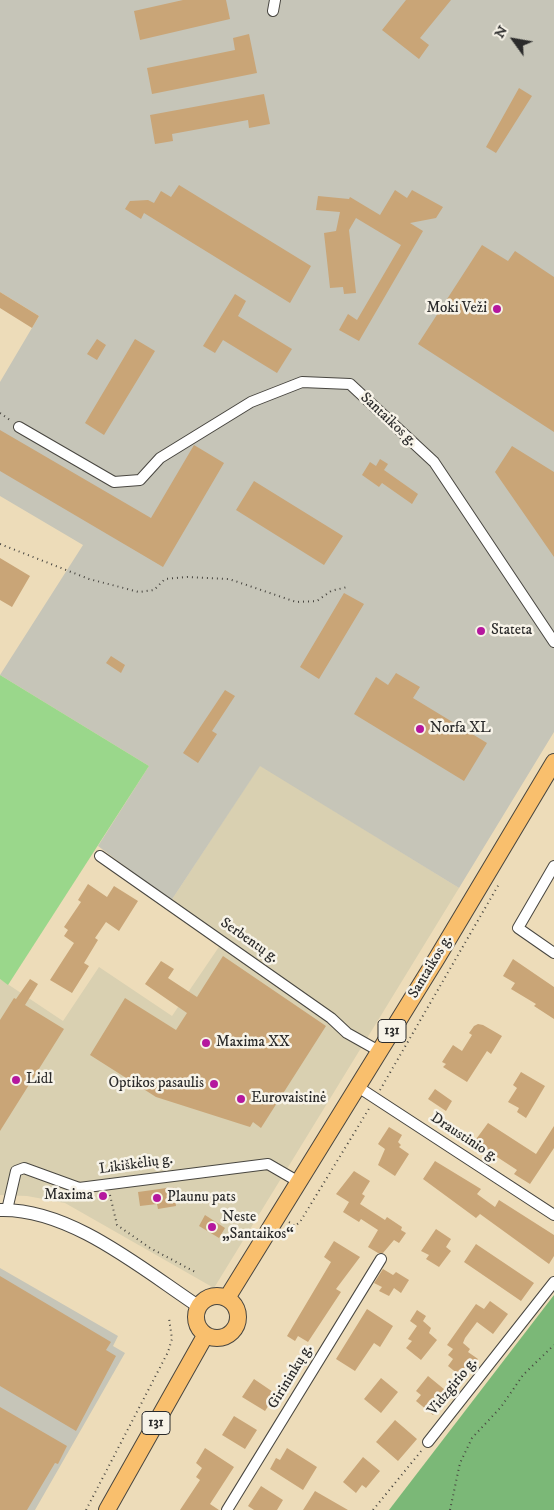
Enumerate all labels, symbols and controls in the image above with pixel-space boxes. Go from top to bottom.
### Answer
north arrow [489,15,539,65]
text: N [491,22,512,42]
place label: Moki Veži [426,300,487,318]
marker: Moki Veži [491,303,503,315]
street label: Santaikos g. [356,389,420,451]
place label: Stateta [491,622,532,640]
marker: Stateta [475,625,487,637]
place label: Norfa XL [430,720,491,738]
marker: Norfa XL [414,723,426,735]
street label: Serbentų g. [216,914,282,968]
street label: Santaikos g. [405,932,457,1002]
road number: 131 [378,1019,406,1042]
place label: Maxima XX [216,1034,290,1052]
marker: Maxima XX [200,1037,212,1049]
place label: Lidl [26,1071,53,1089]
marker: Lidl [10,1074,22,1086]
place label: Optikos pasaulis [108,1075,204,1093]
marker: Optikos pasaulis [208,1078,220,1090]
place label: Eurovaistinė [251,1090,326,1108]
marker: Eurovaistinė [235,1093,247,1105]
street label: Draustinio g. [427,1109,501,1167]
street label: Likiškėlių g. [98,1151,174,1179]
place label: Maxima [44,1187,93,1205]
place label: Plaunu pats [167,1189,236,1207]
marker: Maxima [97,1190,109,1202]
marker: Plaunu pats [151,1192,163,1204]
place label: Neste „Santaikos“ [222,1209,294,1244]
marker: Neste „Santaikos“ [206,1221,218,1233]
street label: Girininkų g. [265,1341,317,1413]
street label: Vidzgirio g. [424,1354,482,1420]
road number: 131 [142,1412,170,1435]

